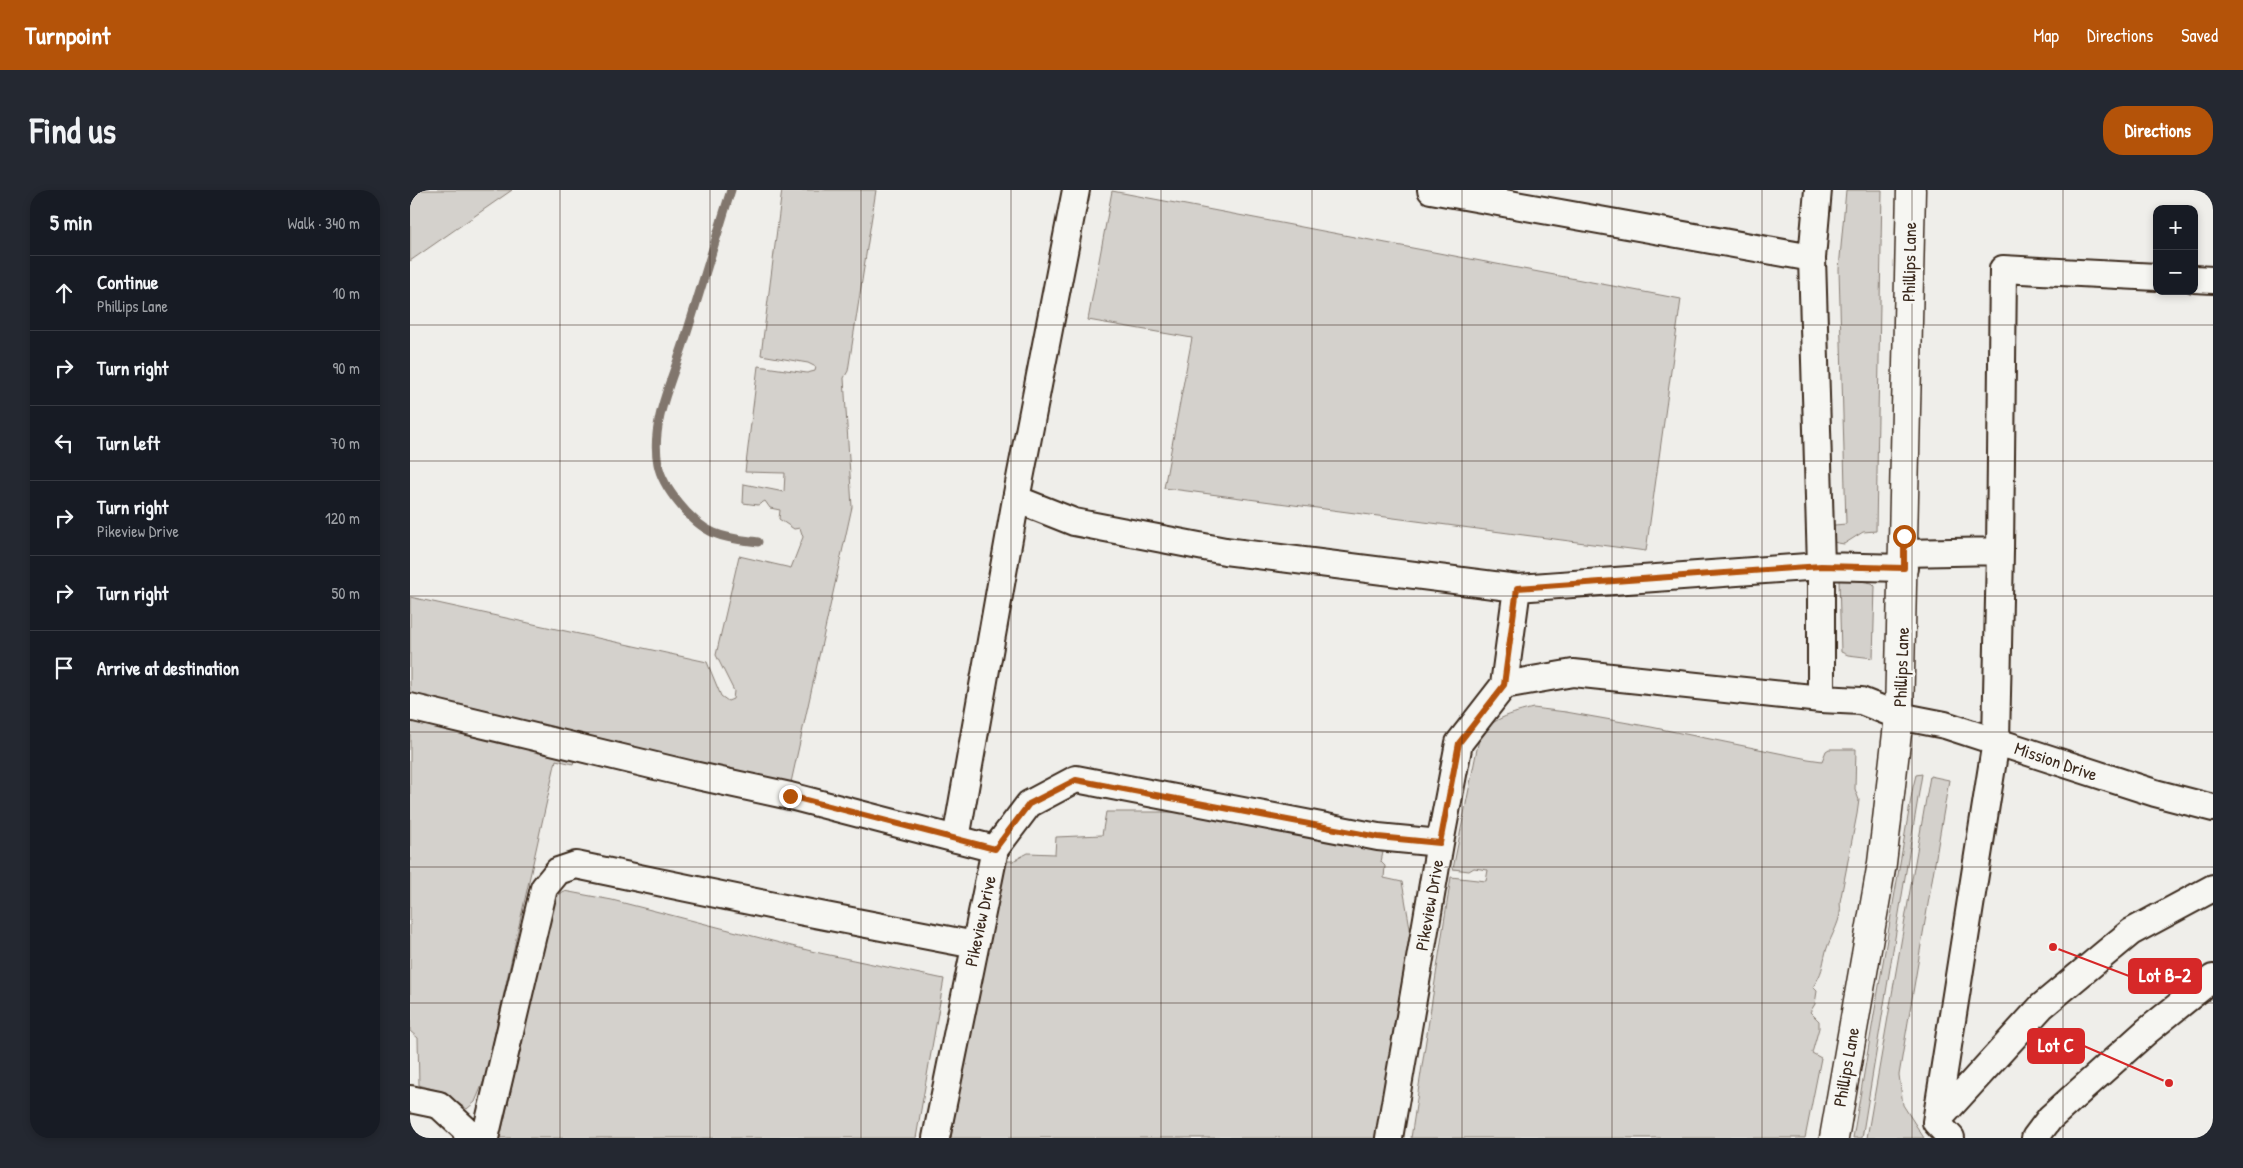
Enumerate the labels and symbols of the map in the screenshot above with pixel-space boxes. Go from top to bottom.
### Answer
street label: Phillips Lane [1896,222,1922,302]
route start [1893,525,1916,548]
street label: Phillips Lane [1887,627,1915,707]
street label: Mission Drive [2011,735,2101,787]
route end [779,785,802,808]
street label: Pikeview Drive [1409,857,1449,953]
street label: Pikeview Drive [958,873,1002,969]
callout: Lot B-2 [2129,959,2201,993]
text: Lot B-2 [2139,962,2191,988]
street label: Phillips Lane [1827,1025,1865,1109]
callout: Lot C [2028,1029,2084,1063]
text: Lot C [2038,1032,2074,1058]

